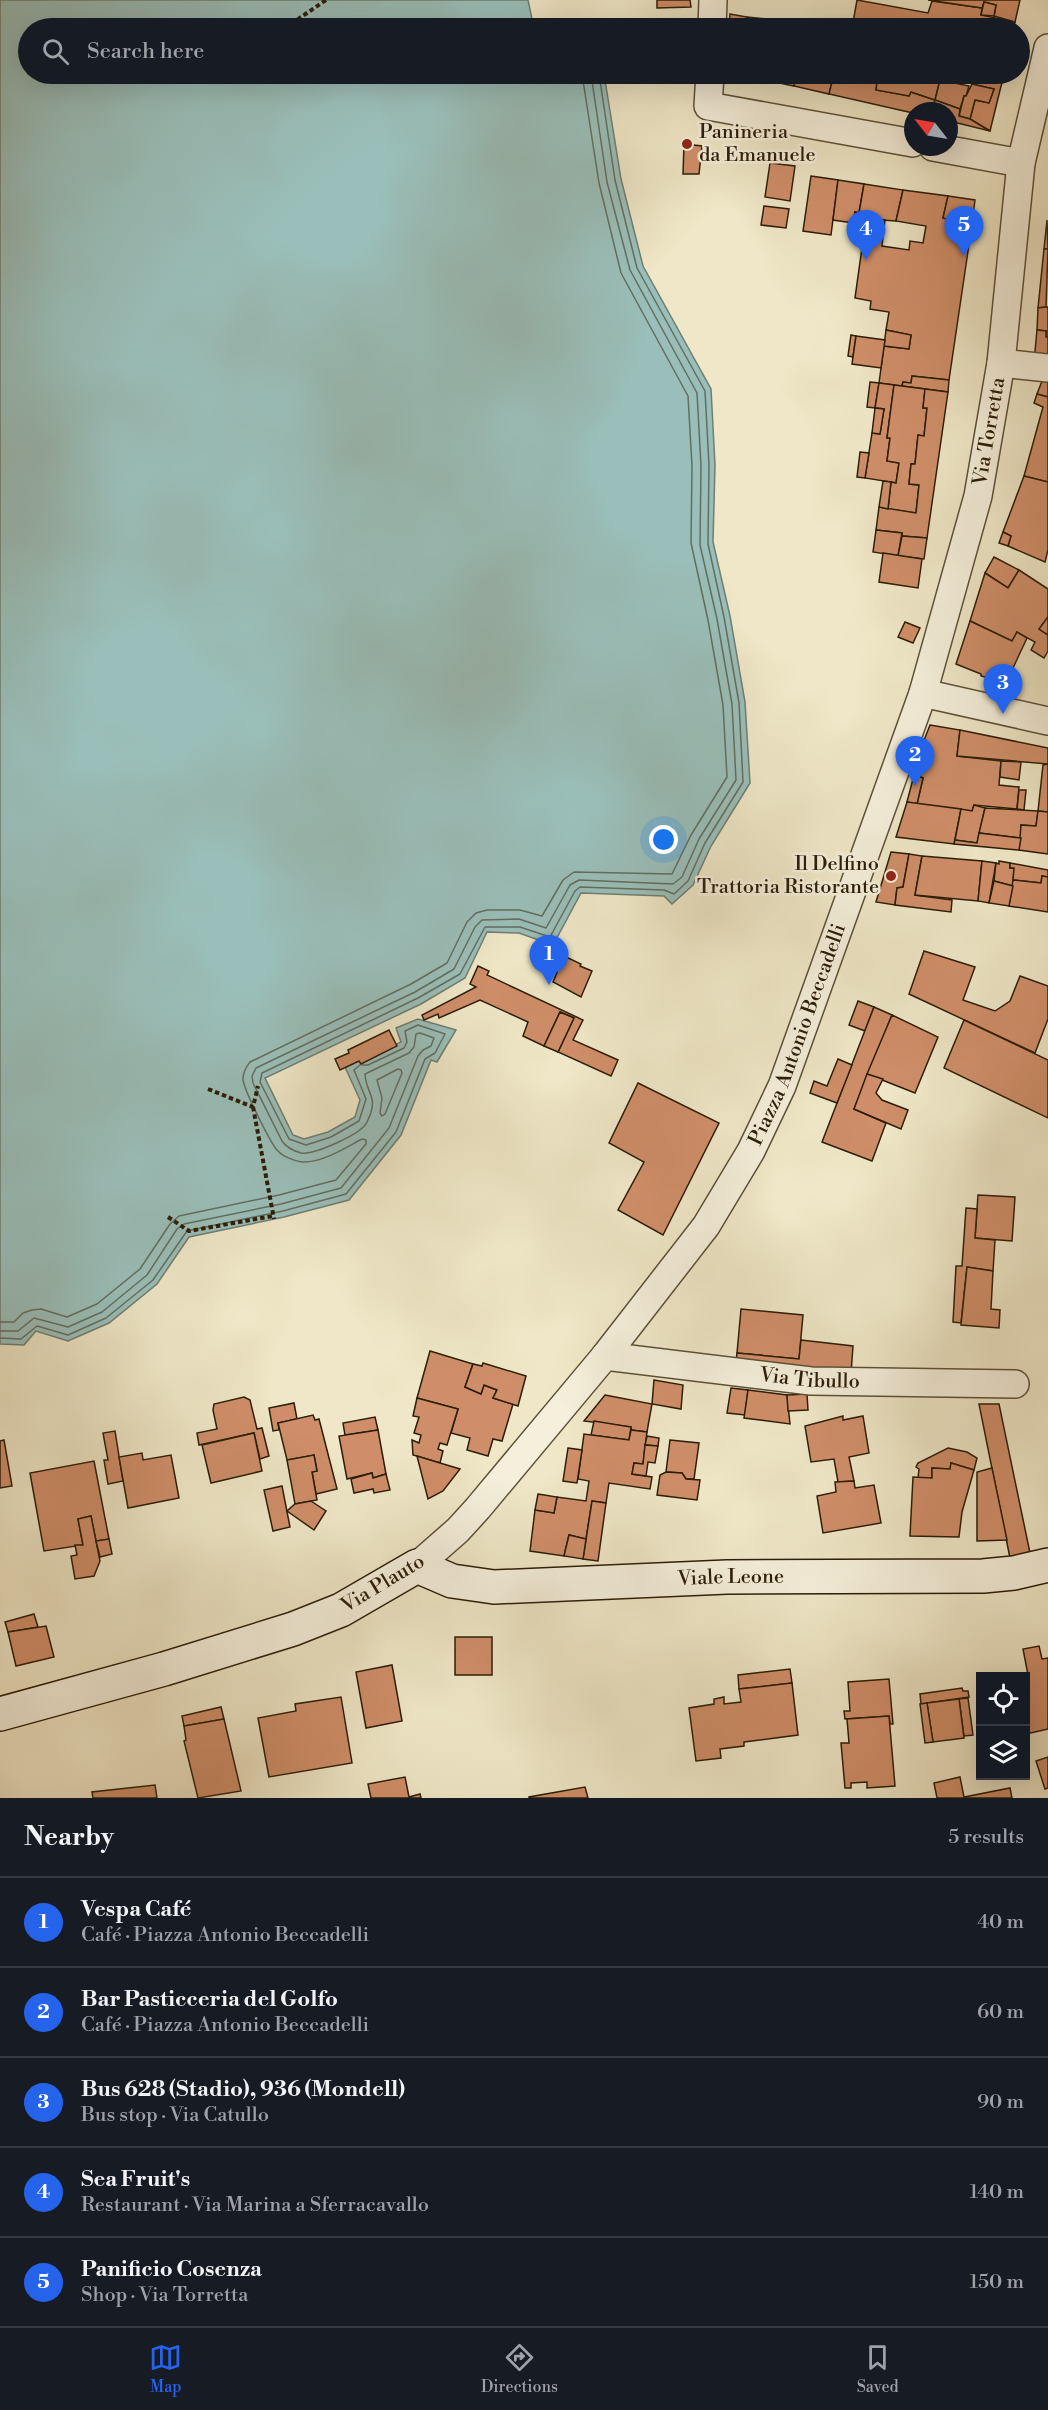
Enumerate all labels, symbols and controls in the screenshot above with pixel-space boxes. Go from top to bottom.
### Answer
search box [18,18,1030,84]
icon: search [39,35,72,68]
text: Search here [87,38,204,65]
north arrow [904,102,958,156]
place label: Panineria da Emanuele [699,120,816,168]
marker: Panineria da Emanuele [680,137,694,151]
pin: 5 [944,206,984,256]
pin: 4 [846,210,886,260]
street label: Via Torretta [967,374,1011,489]
pin: 3 [984,664,1022,714]
pin: 2 [896,736,934,786]
your location [649,825,678,854]
place label: Il Delfino Trattoria Ristorante [697,852,879,900]
marker: Il Delfino Trattoria Ristorante [884,869,898,883]
street label: Piazza Antonio Beccadelli [743,920,852,1150]
pin: 1 [530,936,568,985]
street label: Via Tibullo [757,1362,860,1394]
street label: Via Plauto [336,1549,429,1619]
street label: Viale Leone [676,1564,784,1592]
map controls [976,1672,1030,1780]
button: locate [976,1672,1030,1726]
button: layers [976,1726,1030,1780]
text: Nearby [24,1821,114,1853]
text: 5 results [948,1825,1024,1850]
text: Vespa Café [81,1896,191,1923]
text: 1 [39,1910,48,1935]
text: 40 m [977,1910,1024,1935]
text: Café · Piazza Antonio Beccadelli [81,1923,369,1948]
text: Bar Pasticceria del Golfo [81,1986,338,2013]
text: 2 [37,2000,50,2025]
text: 60 m [977,2000,1024,2025]
text: Café · Piazza Antonio Beccadelli [81,2013,369,2038]
text: Bus 628 (Stadio), 936 (Mondell) [81,2076,405,2103]
text: 3 [37,2090,50,2115]
text: 90 m [977,2090,1024,2115]
text: Bus stop · Via Catullo [81,2103,269,2128]
text: Sea Fruit's [81,2166,190,2193]
text: 4 [37,2180,50,2205]
text: 140 m [969,2180,1024,2205]
text: Restaurant · Via Marina a Sferracavallo [81,2193,429,2218]
text: Panificio Cosenza [81,2256,262,2283]
text: 5 [37,2270,50,2295]
text: 150 m [969,2270,1024,2295]
text: Shop · Via Torretta [81,2283,248,2308]
tab: Map [149,2341,182,2397]
tab: Directions [481,2341,558,2397]
tab: Saved [857,2341,899,2397]

